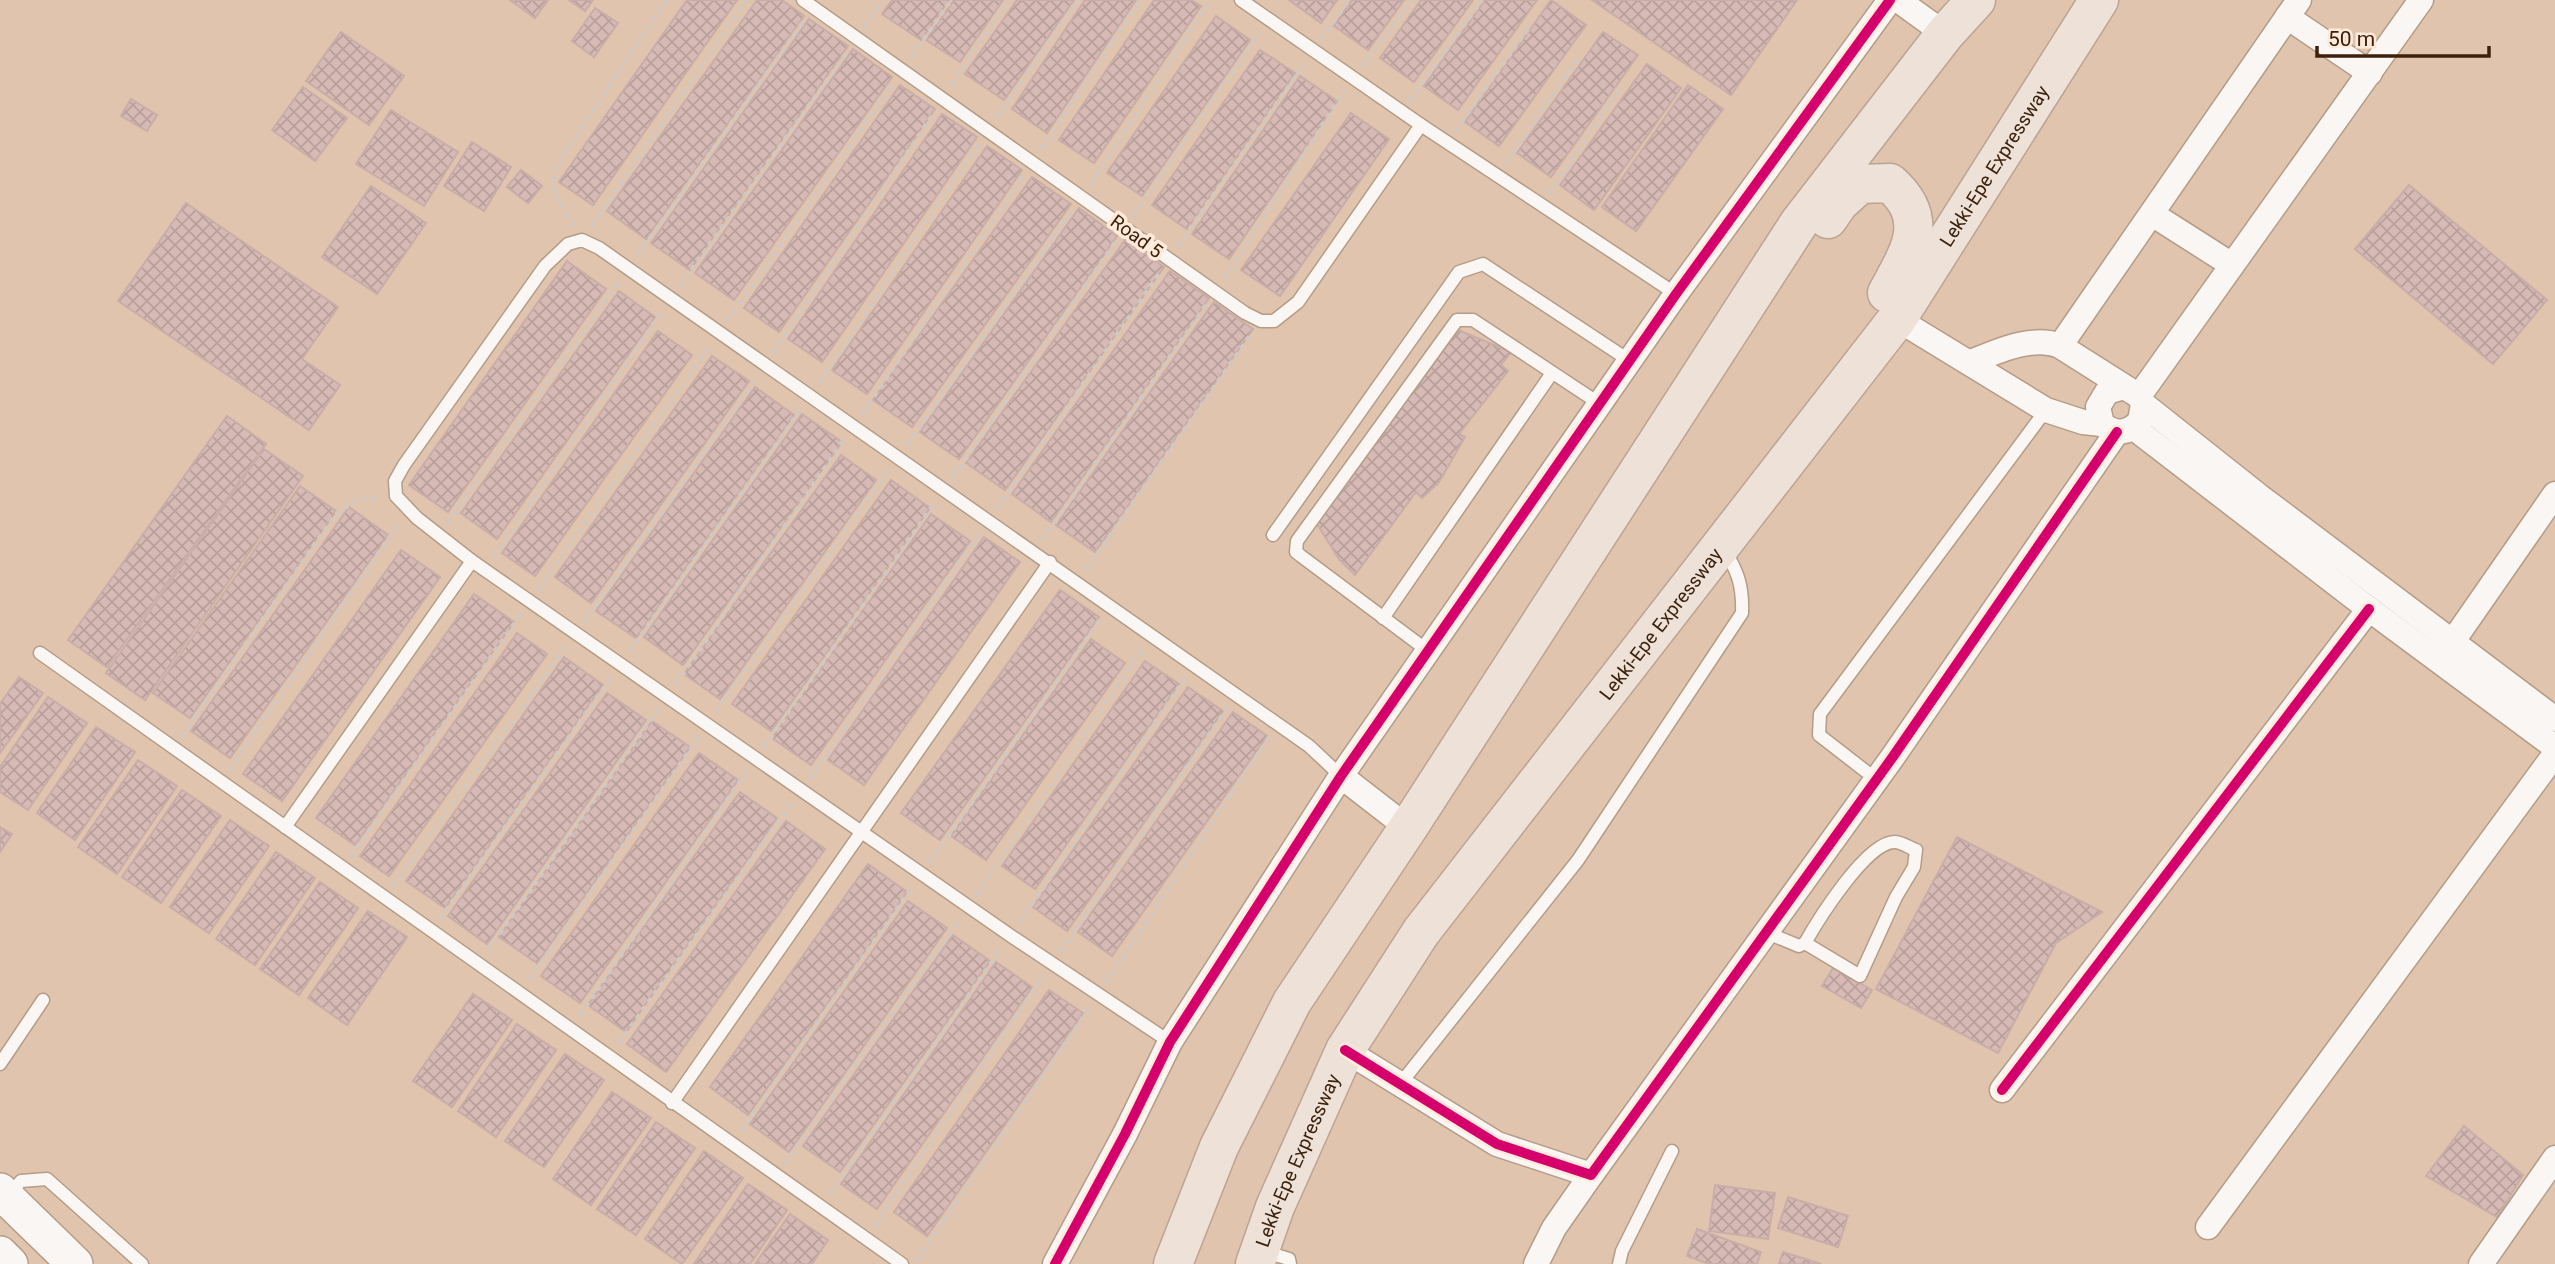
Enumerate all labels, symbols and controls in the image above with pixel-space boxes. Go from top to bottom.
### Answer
scale bar [2317,14,2488,58]
text: 50 m [2328,27,2375,51]
street label: Lekki-Epe Expressway [1935,81,2054,251]
street label: Road 5 [1106,210,1167,263]
street label: Lekki-Epe Expressway [1595,543,1727,705]
street label: Lekki-Epe Expressway [1251,1070,1345,1250]

